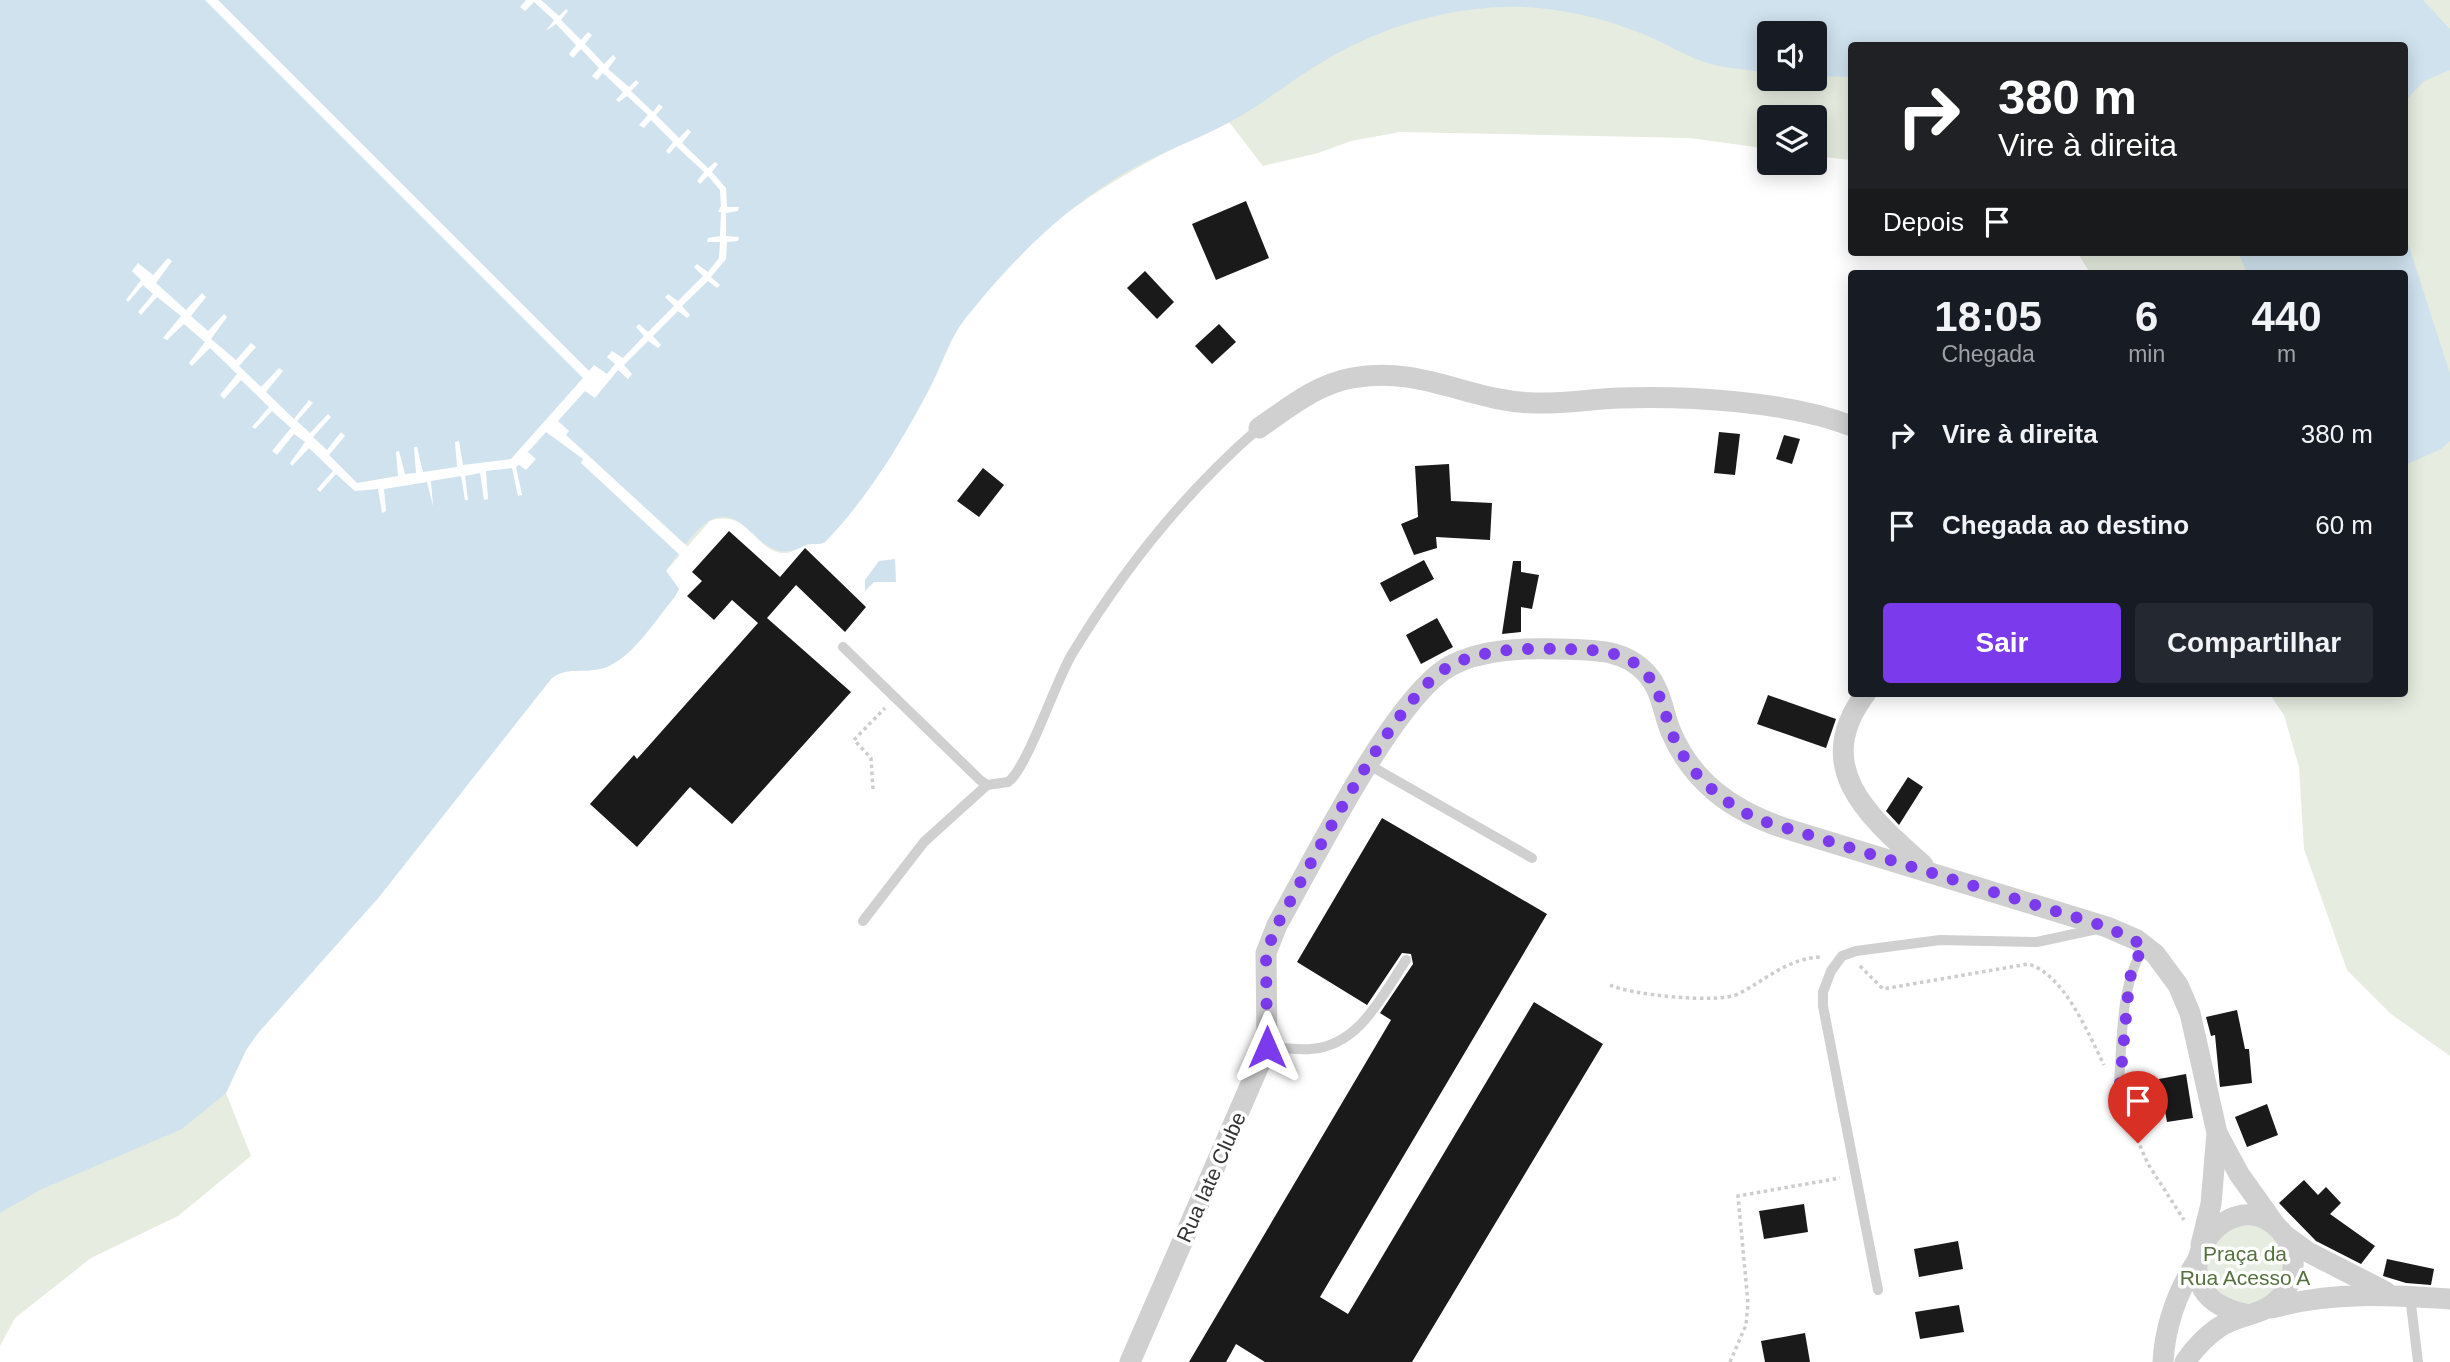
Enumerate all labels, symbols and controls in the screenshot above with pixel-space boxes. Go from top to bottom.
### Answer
map controls [1757,21,1827,175]
button: sound [1757,21,1827,91]
icon: right [1883,70,1974,161]
text: 380 m [1998,70,2137,124]
button: layers [1757,105,1827,175]
text: Vire à direita [1998,127,2177,163]
icon: arrive [1978,203,2016,241]
text: Depois [1883,207,1964,237]
text: 18:05 [1934,293,2042,340]
text: 6 [2135,293,2158,340]
text: 440 [2252,293,2322,340]
text: Chegada [1941,341,2035,367]
text: min [2128,341,2165,367]
text: m [2277,341,2296,367]
icon: right [1883,416,1921,454]
text: Vire à direita [1942,419,2098,449]
text: 380 m [2301,419,2373,449]
icon: arrive [1883,507,1921,545]
text: Chegada ao destino [1942,510,2189,540]
text: 60 m [2315,510,2373,540]
button: Sair [1883,603,2121,683]
button: Compartilhar [2135,603,2373,683]
position arrow [1230,1010,1304,1084]
pin [2108,1071,2168,1143]
icon: arrive [2119,1082,2157,1120]
street label: Rua Iate Clube [1172,1108,1250,1246]
park label: Praça da Rua Acesso A [2180,1242,2310,1289]

